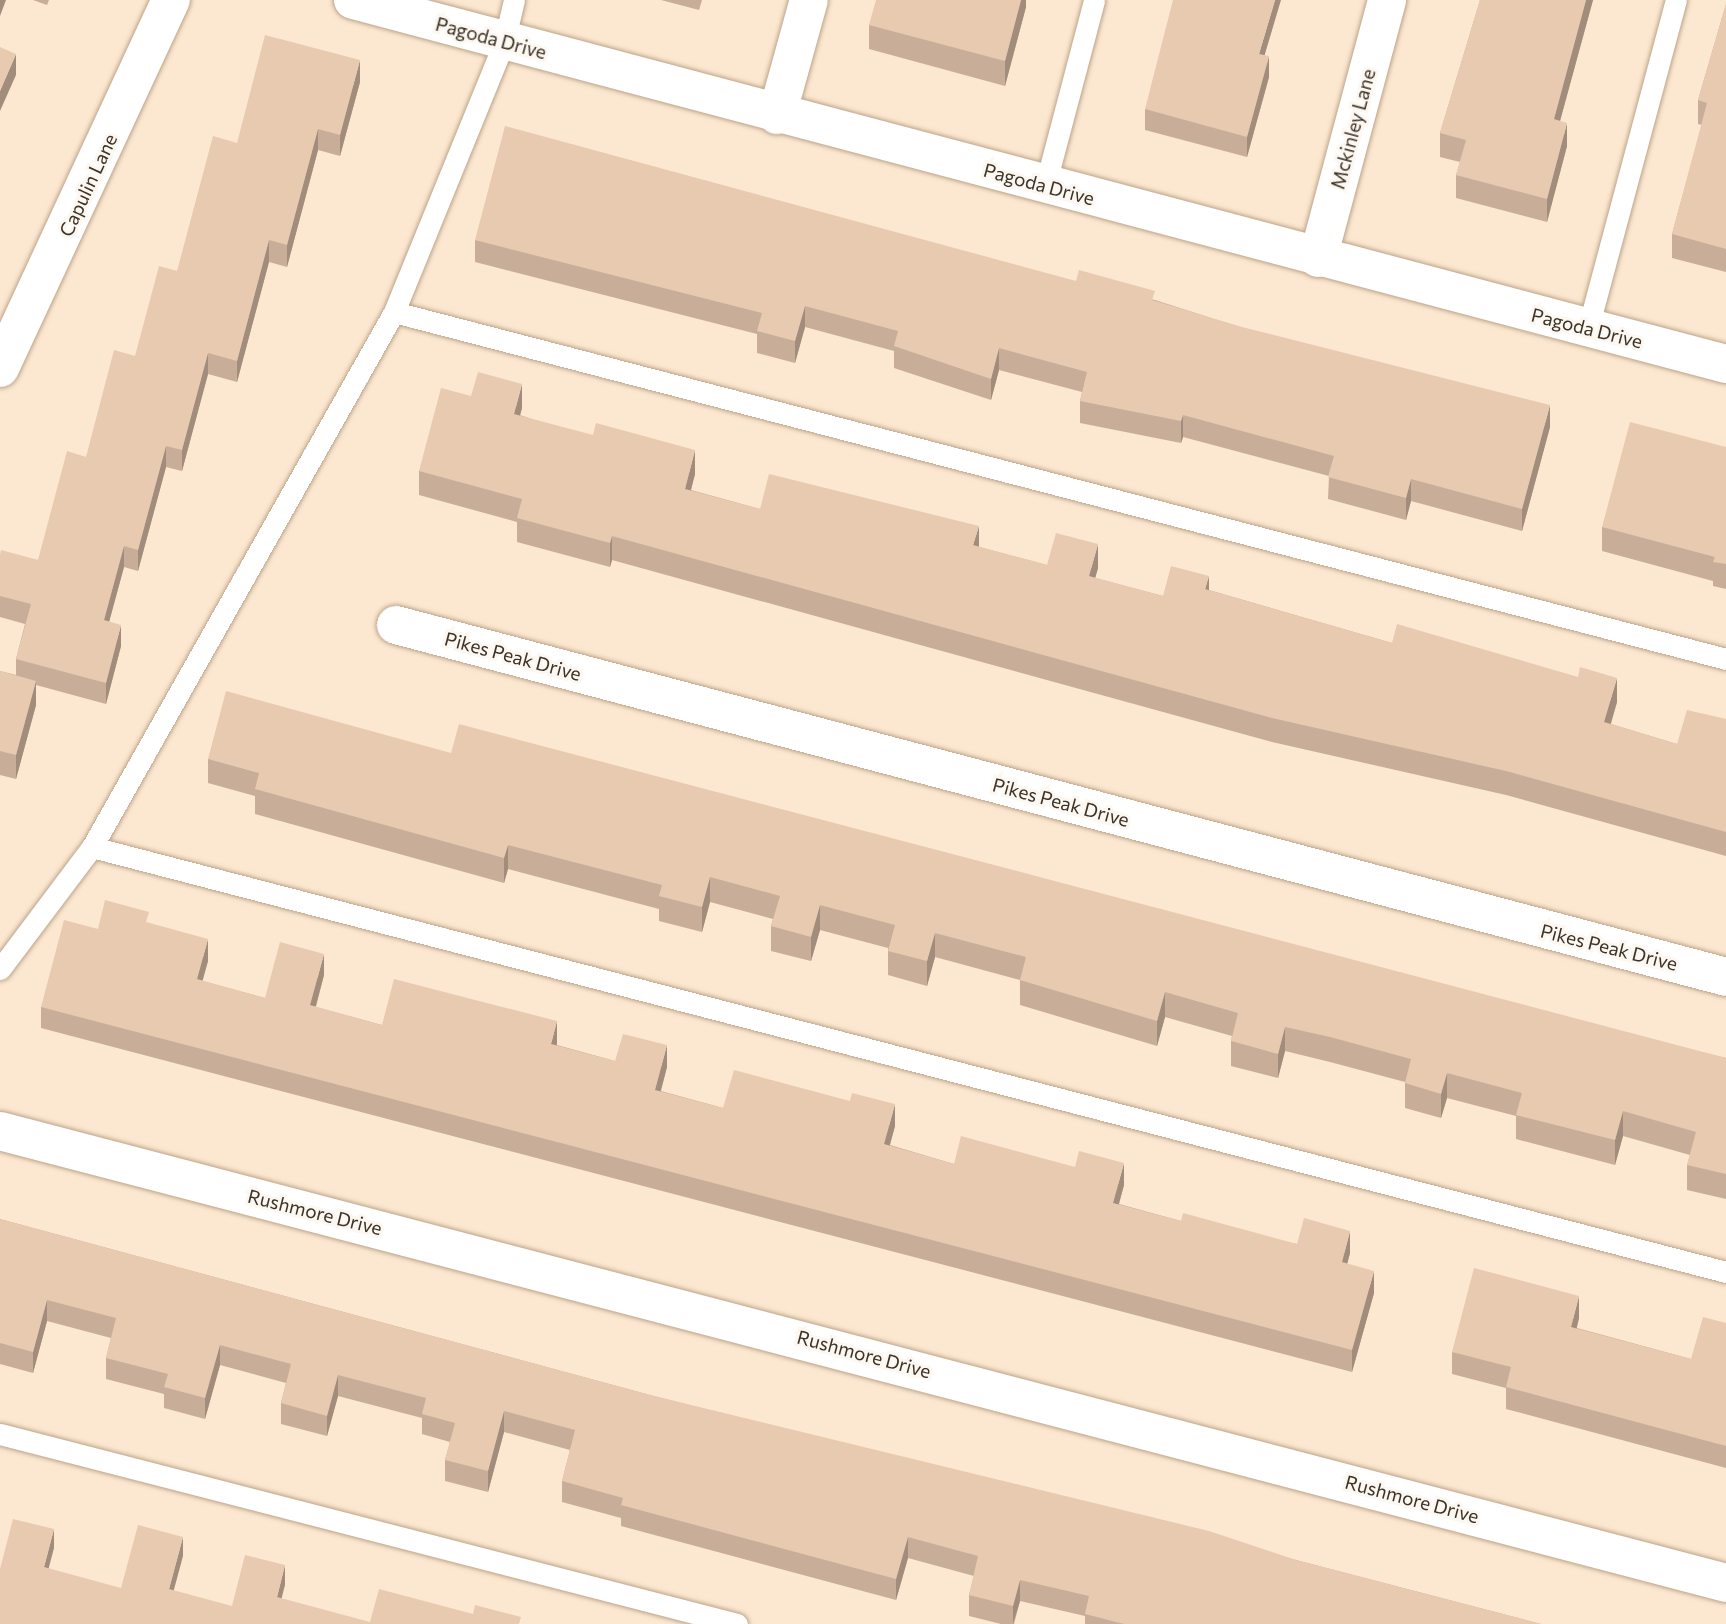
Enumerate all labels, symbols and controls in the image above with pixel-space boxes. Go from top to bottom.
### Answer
street label: Pagoda Drive [433,12,549,64]
street label: Mckinley Lane [1326,66,1380,192]
street label: Capulin Lane [54,130,122,240]
street label: Pagoda Drive [981,158,1097,210]
street label: Pagoda Drive [1529,303,1645,353]
street label: Pikes Peak Drive [442,627,584,685]
street label: Pikes Peak Drive [990,773,1132,831]
street label: Pikes Peak Drive [1538,919,1680,975]
street label: Rushmore Drive [246,1184,384,1240]
street label: Rushmore Drive [795,1325,933,1383]
street label: Rushmore Drive [1343,1470,1481,1528]

